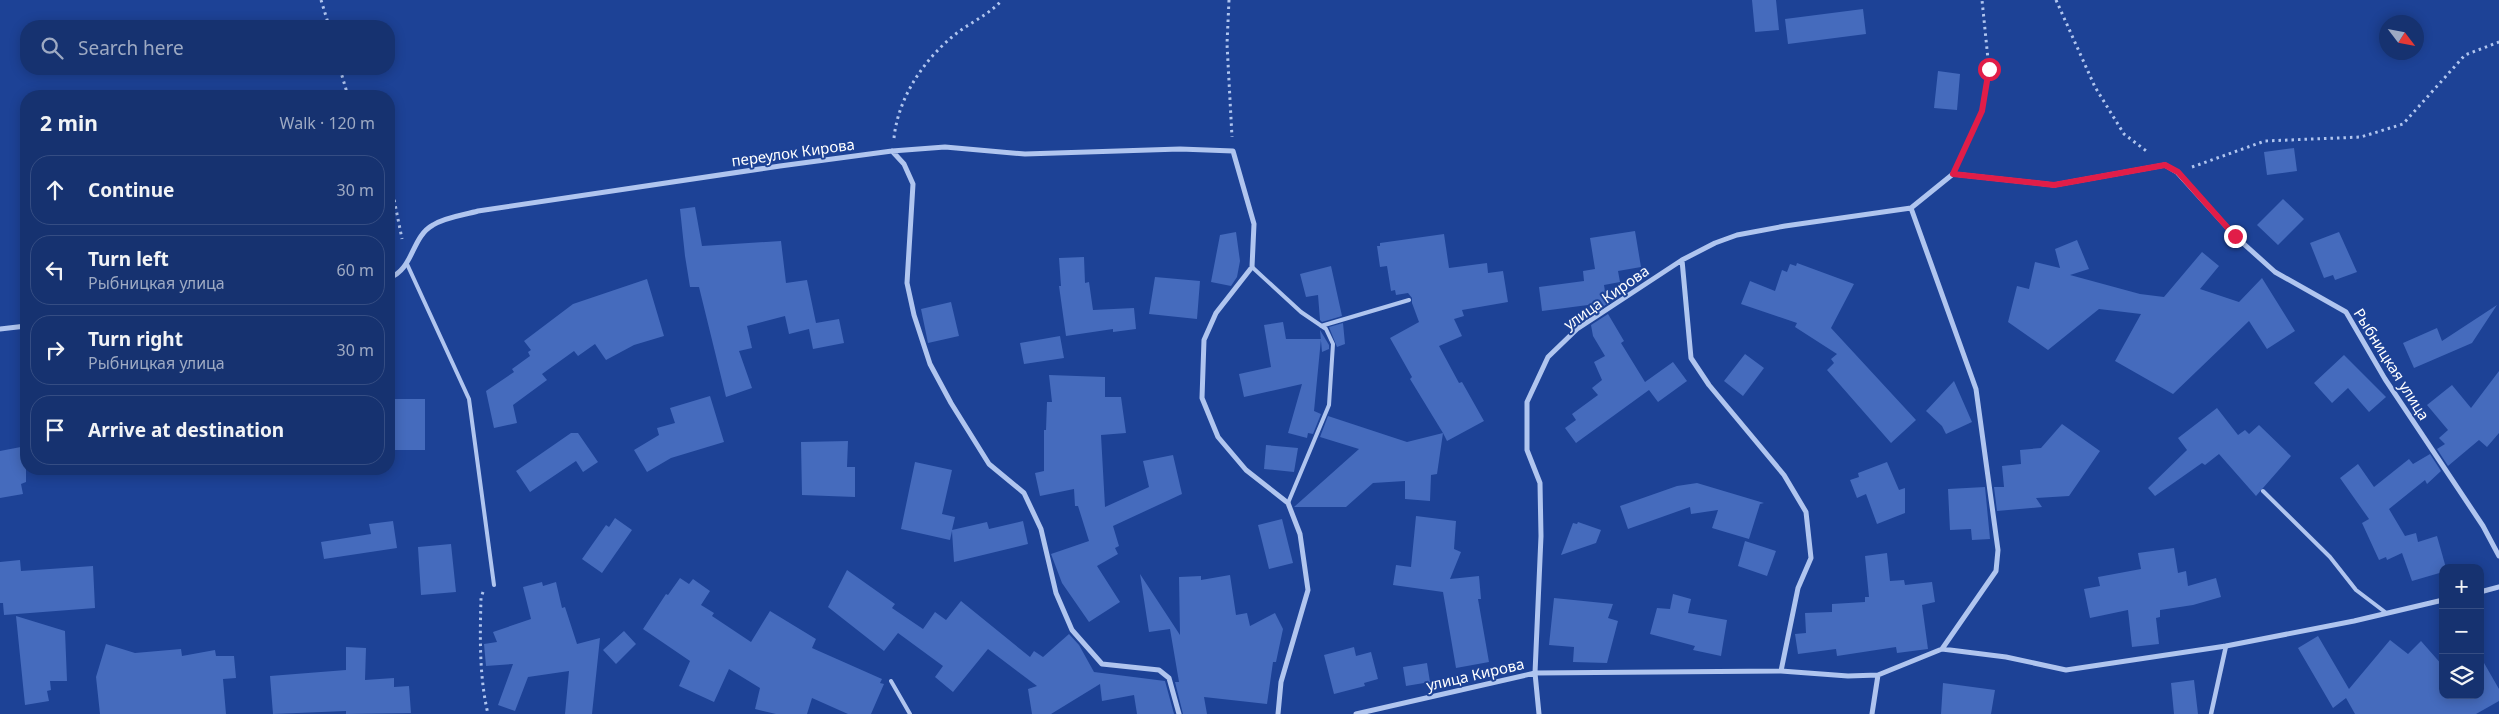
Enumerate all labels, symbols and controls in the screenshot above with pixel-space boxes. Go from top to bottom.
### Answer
north arrow [2379,15,2424,60]
search box [20,20,395,75]
icon: search [38,34,66,62]
text: Search here [78,35,184,61]
route start [1978,58,2001,81]
text: 2 min [40,109,98,137]
text: Walk · 120 m [280,112,375,134]
street label: переулок Кирова [730,133,856,171]
icon: ahead [41,176,69,204]
text: Continue [88,177,174,203]
text: 30 m [337,179,374,201]
route end [2224,225,2247,248]
text: Turn left [88,246,169,272]
icon: left [41,256,69,284]
text: 60 m [337,259,374,281]
street label: улица Кирова [1559,260,1653,334]
text: Рыбницкая улица [88,272,225,294]
street label: Рыбницкая улица [2350,304,2434,424]
text: Turn right [88,326,183,352]
icon: right [41,336,69,364]
text: 30 m [337,339,374,361]
text: Рыбницкая улица [88,352,225,374]
icon: arrive [41,416,69,444]
text: Arrive at destination [88,417,284,443]
map controls [2439,564,2484,699]
button: + [2439,564,2484,609]
button: − [2439,609,2484,654]
street label: улица Кирова [1424,653,1526,695]
button: layers [2439,654,2484,699]

